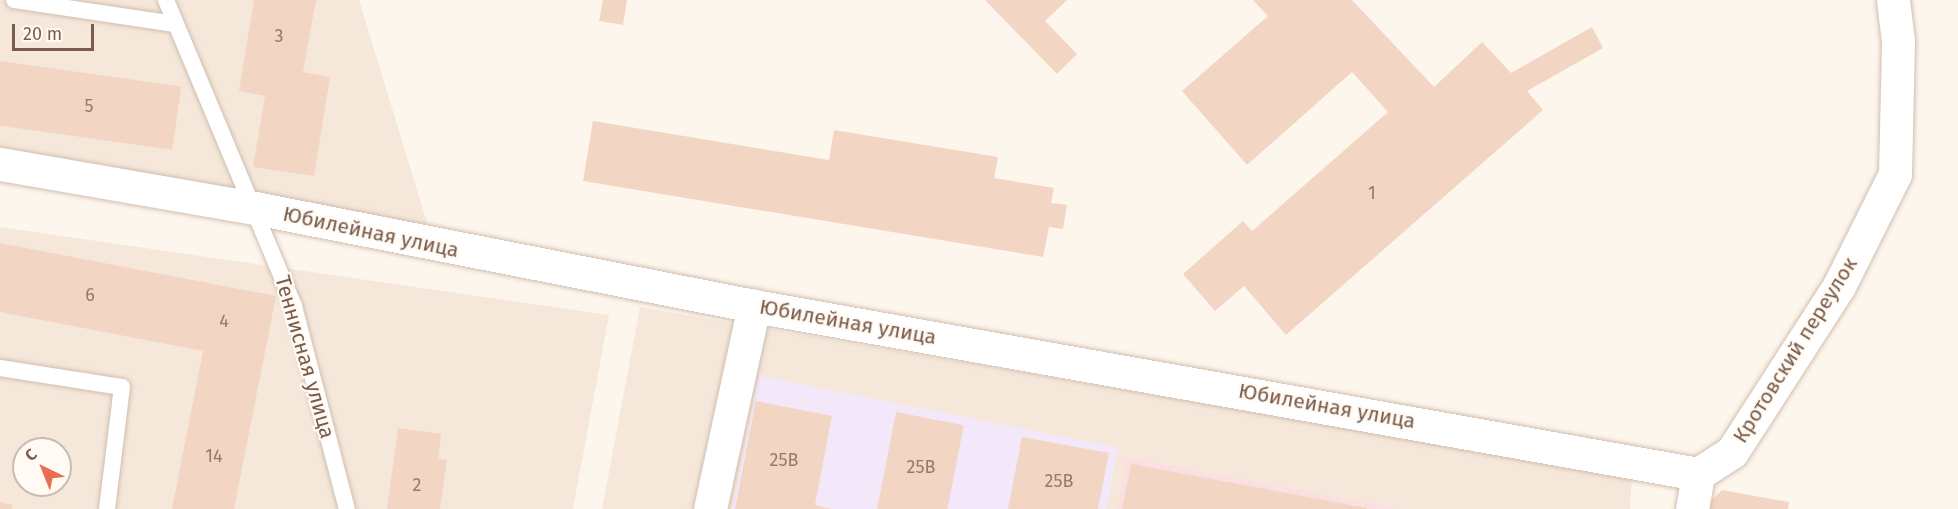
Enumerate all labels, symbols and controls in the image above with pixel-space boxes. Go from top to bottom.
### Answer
scale bar [15,12,98,50]
text: 20 m [23,23,62,45]
house number: 3 [275,25,283,47]
house number: 5 [84,95,94,117]
house number: 1 [1368,182,1376,204]
street label: Юбилейная улица [281,201,461,263]
street label: Кротовский переулок [1728,252,1862,448]
street label: Теннисная улица [270,273,340,441]
house number: 6 [85,284,95,306]
street label: Юбилейная улица [758,294,938,350]
house number: 4 [219,310,229,332]
street label: Юбилейная улица [1237,378,1417,434]
north arrow [12,437,72,497]
text: С [21,445,41,465]
house number: 14 [205,445,223,467]
house number: 25В [770,449,798,471]
house number: 25В [907,456,935,478]
house number: 25В [1045,470,1073,492]
house number: 2 [413,474,421,496]

